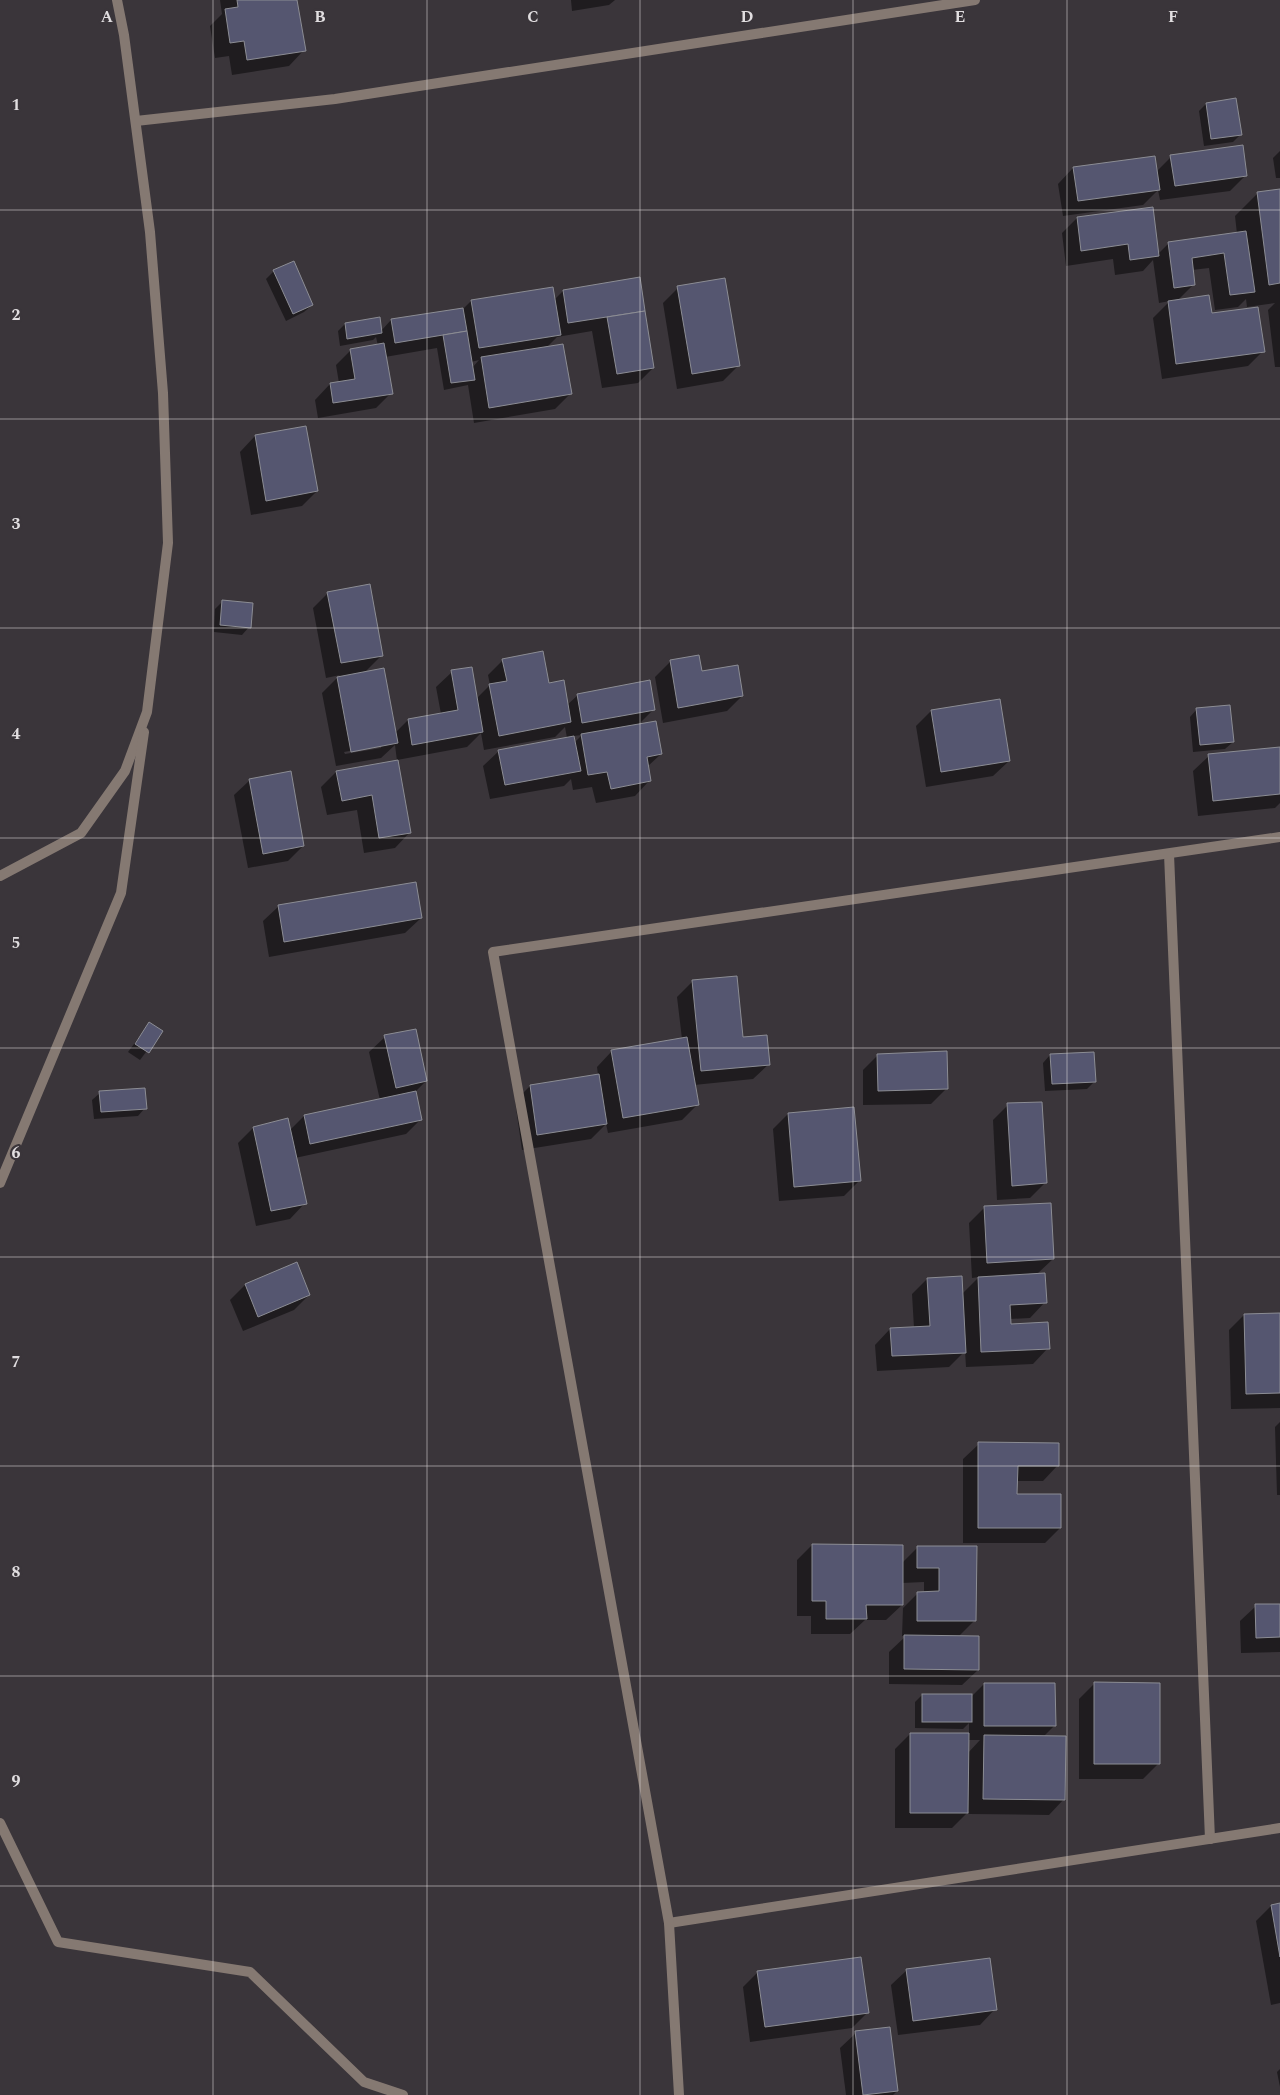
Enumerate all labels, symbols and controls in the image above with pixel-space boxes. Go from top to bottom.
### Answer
text: A [101,5,114,29]
text: B [314,5,326,29]
text: C [527,5,539,29]
text: D [741,5,754,29]
text: E [955,5,965,29]
text: F [1168,5,1178,29]
text: 1 [12,93,20,117]
text: 2 [12,303,21,327]
text: 3 [12,512,21,536]
text: 4 [12,722,21,746]
text: 5 [12,931,20,955]
text: 6 [12,1141,21,1165]
text: 7 [12,1350,21,1374]
text: 8 [12,1560,21,1584]
text: 9 [12,1769,21,1793]

